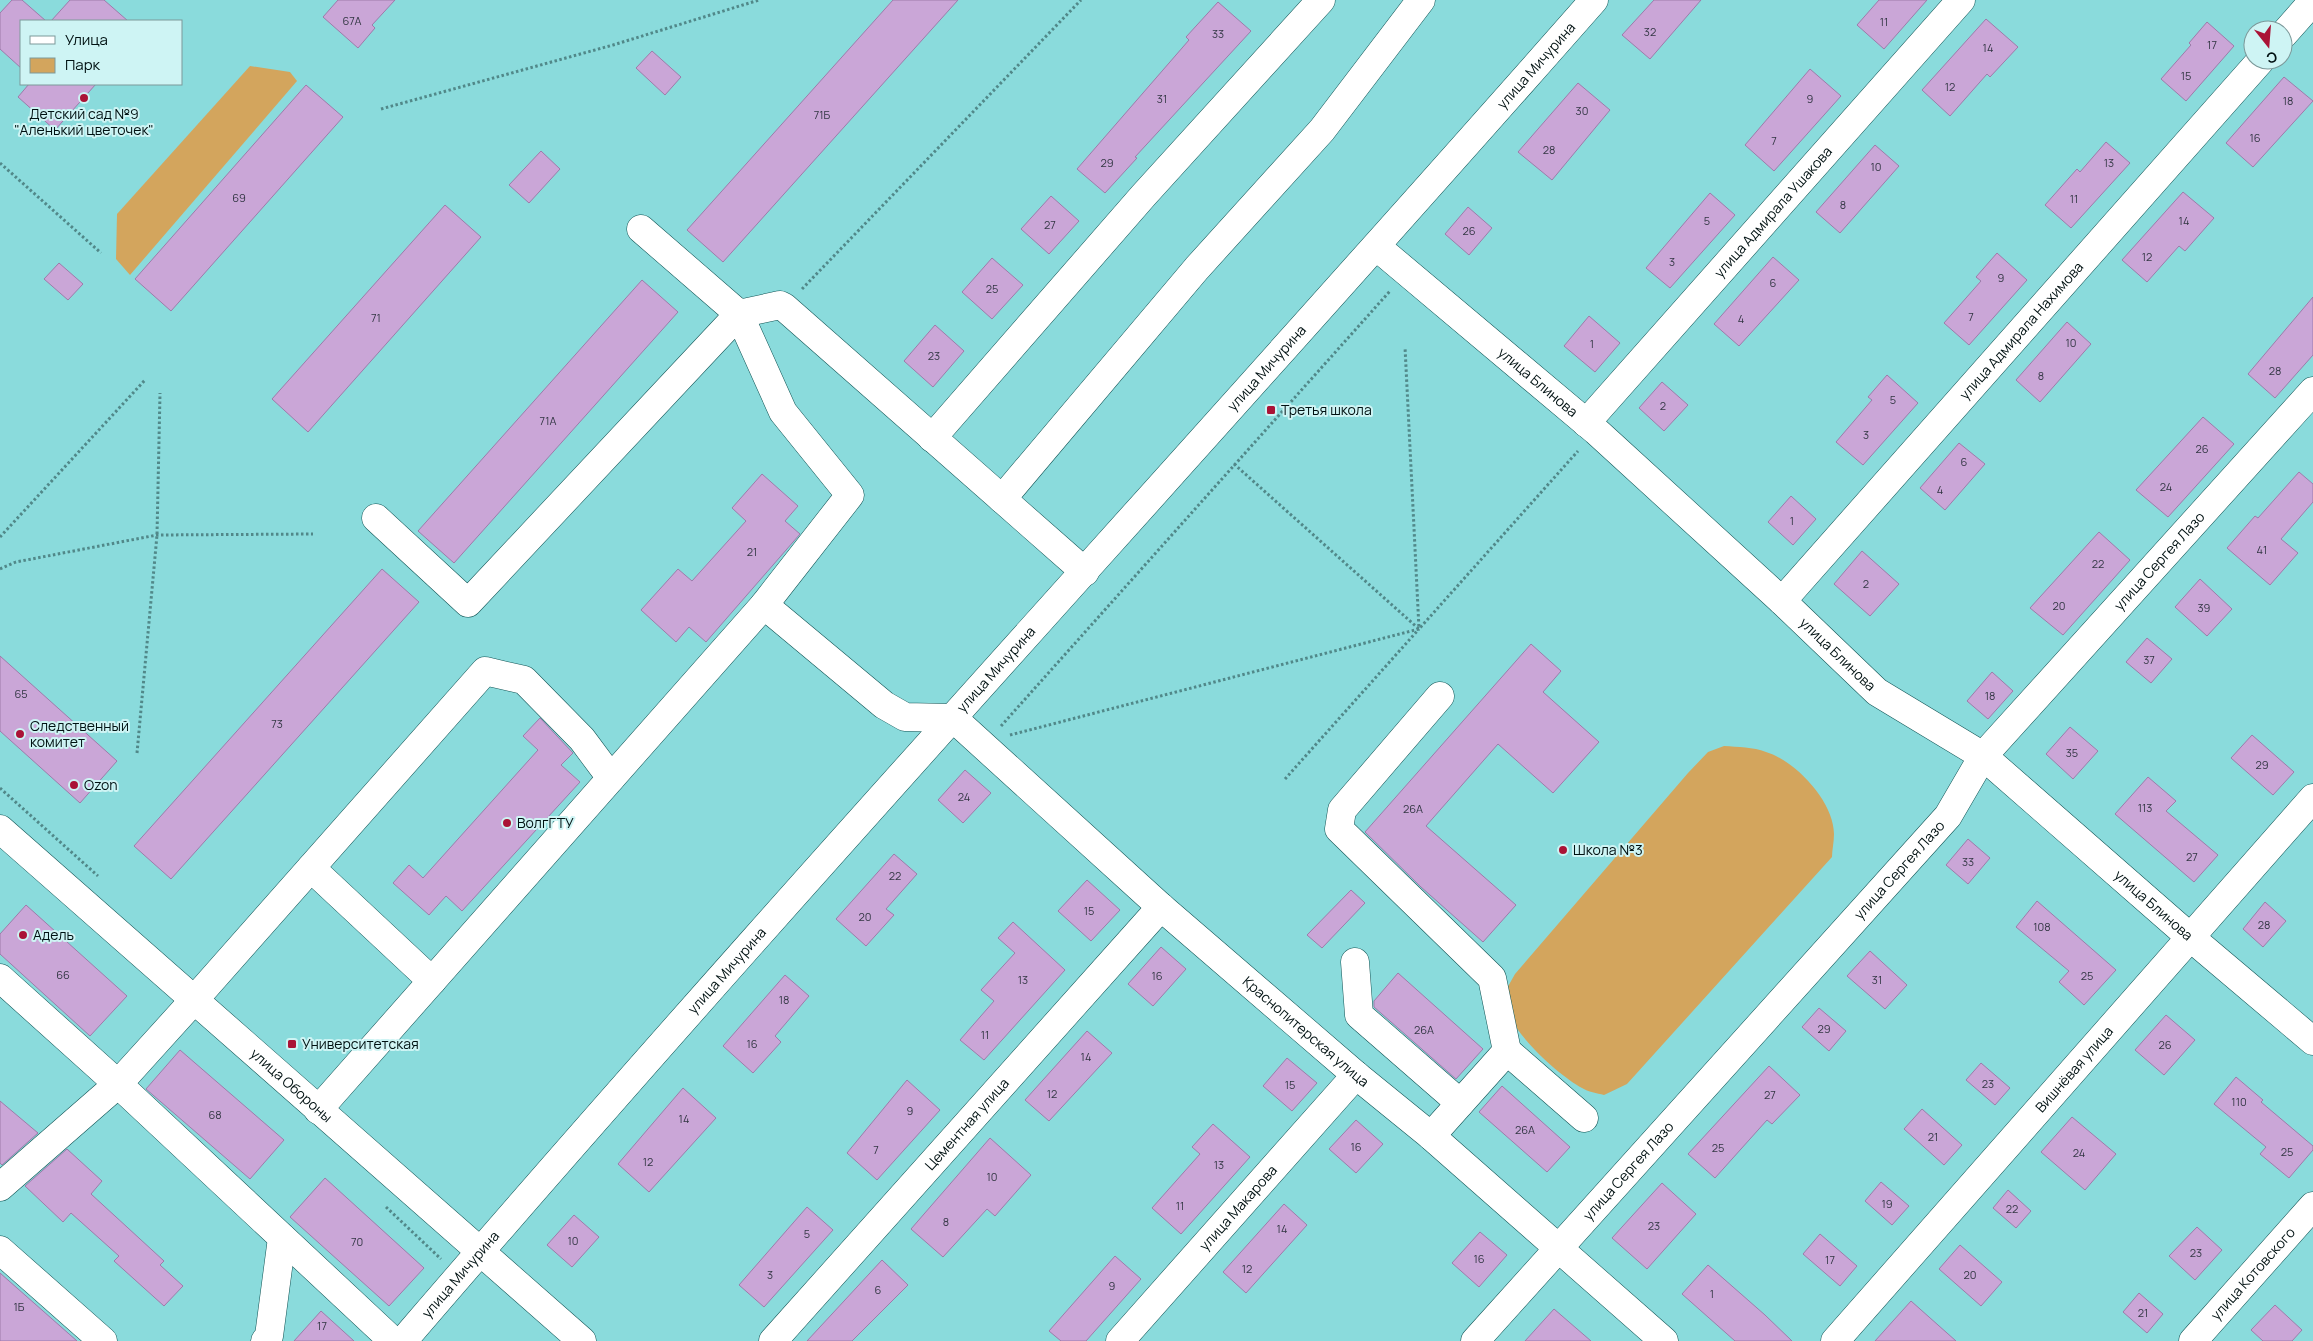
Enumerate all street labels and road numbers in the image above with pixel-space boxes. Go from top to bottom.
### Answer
street label: улица Мичурина [1492,18,1579,113]
street label: улица Адмирала Ушакова [1709,142,1836,281]
street label: улица Адмирала Нахимова [1955,257,2087,403]
street label: улица Мичурина [1223,321,1310,415]
street label: улица Блинова [1494,343,1582,421]
street label: улица Сергея Лазо [2109,507,2209,614]
street label: улица Блинова [1796,613,1880,695]
street label: улица Мичурина [952,622,1039,716]
street label: улица Сергея Лазо [1849,816,1949,923]
street label: улица Блинова [2111,865,2197,944]
street label: улица Мичурина [683,923,770,1018]
street label: Краснопитерская улица [1239,972,1373,1091]
street label: Вишнёвая улица [2031,1022,2117,1116]
street label: улица Обороны [247,1044,337,1126]
street label: Цементная улица [920,1074,1013,1174]
street label: улица Сергея Лазо [1578,1117,1677,1224]
street label: улица Макарова [1195,1161,1281,1254]
street label: улица Котовского [2206,1223,2299,1324]
street label: улица Мичурина [417,1226,503,1322]

